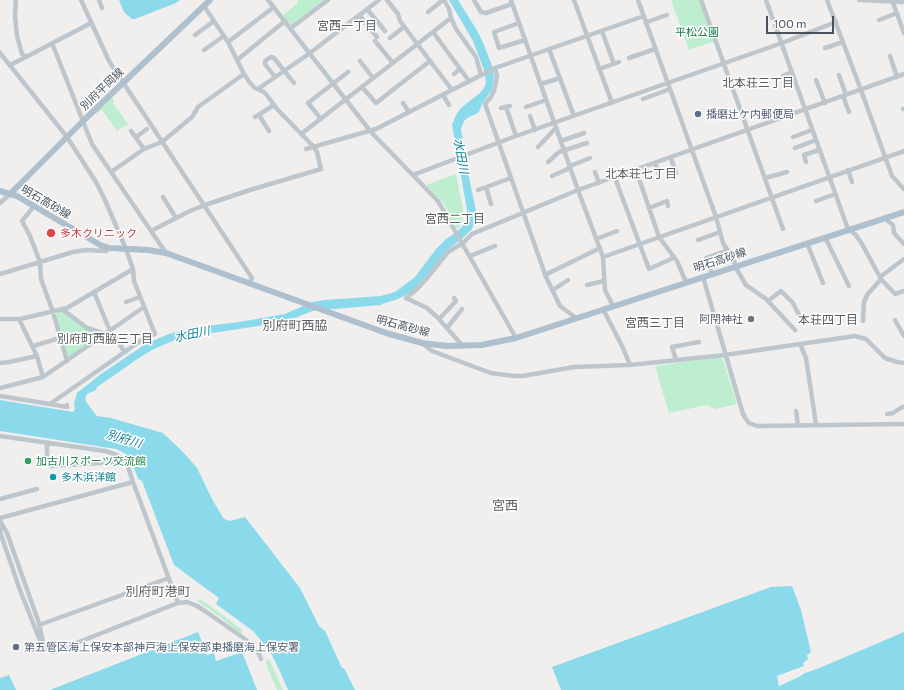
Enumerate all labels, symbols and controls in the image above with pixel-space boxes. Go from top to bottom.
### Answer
scale bar [768,8,836,34]
text: 100 m [773,16,807,30]
district label: 宮西一丁目 [317,19,377,33]
park label: 平松公園 [675,25,719,39]
street label: 別府平岡線 [78,65,126,113]
district label: 北本荘三丁目 [722,76,794,90]
place label: 播磨辻ケ内郵便局 [706,107,794,121]
marker: 播磨辻ケ内郵便局 [693,109,703,119]
water label: 水田川 [451,137,471,175]
district label: 北本荘七丁目 [605,167,677,181]
street label: 明石高砂線 [19,183,73,221]
district label: 宮西二丁目 [425,212,485,226]
place label: 多木クリニック [60,226,137,240]
marker: 多木クリニック [45,227,57,239]
street label: 明石高砂線 [692,245,748,275]
place label: 阿閇神社 [699,312,743,326]
street label: 明石高砂線 [375,313,431,339]
district label: 本荘四丁目 [798,313,858,327]
marker: 阿閇神社 [746,314,756,324]
district label: 宮西三丁目 [625,316,685,330]
district label: 別府町西脇 [263,318,327,334]
water label: 水田川 [173,323,211,345]
district label: 別府町西脇三丁目 [57,332,153,346]
water label: 別府川 [105,427,143,451]
place label: 加古川スポーツ交流館 [36,454,146,468]
marker: 加古川スポーツ交流館 [23,456,33,466]
place label: 多木浜洋館 [61,470,116,484]
marker: 多木浜洋館 [48,472,58,482]
district label: 宮西 [492,498,518,514]
district label: 別府町港町 [126,584,190,600]
place label: 第五管区海上保安本部神戸海上保安部東播磨海上保安署 [24,640,299,654]
marker: 第五管区海上保安本部神戸海上保安部東播磨海上保安署 [11,642,21,652]

